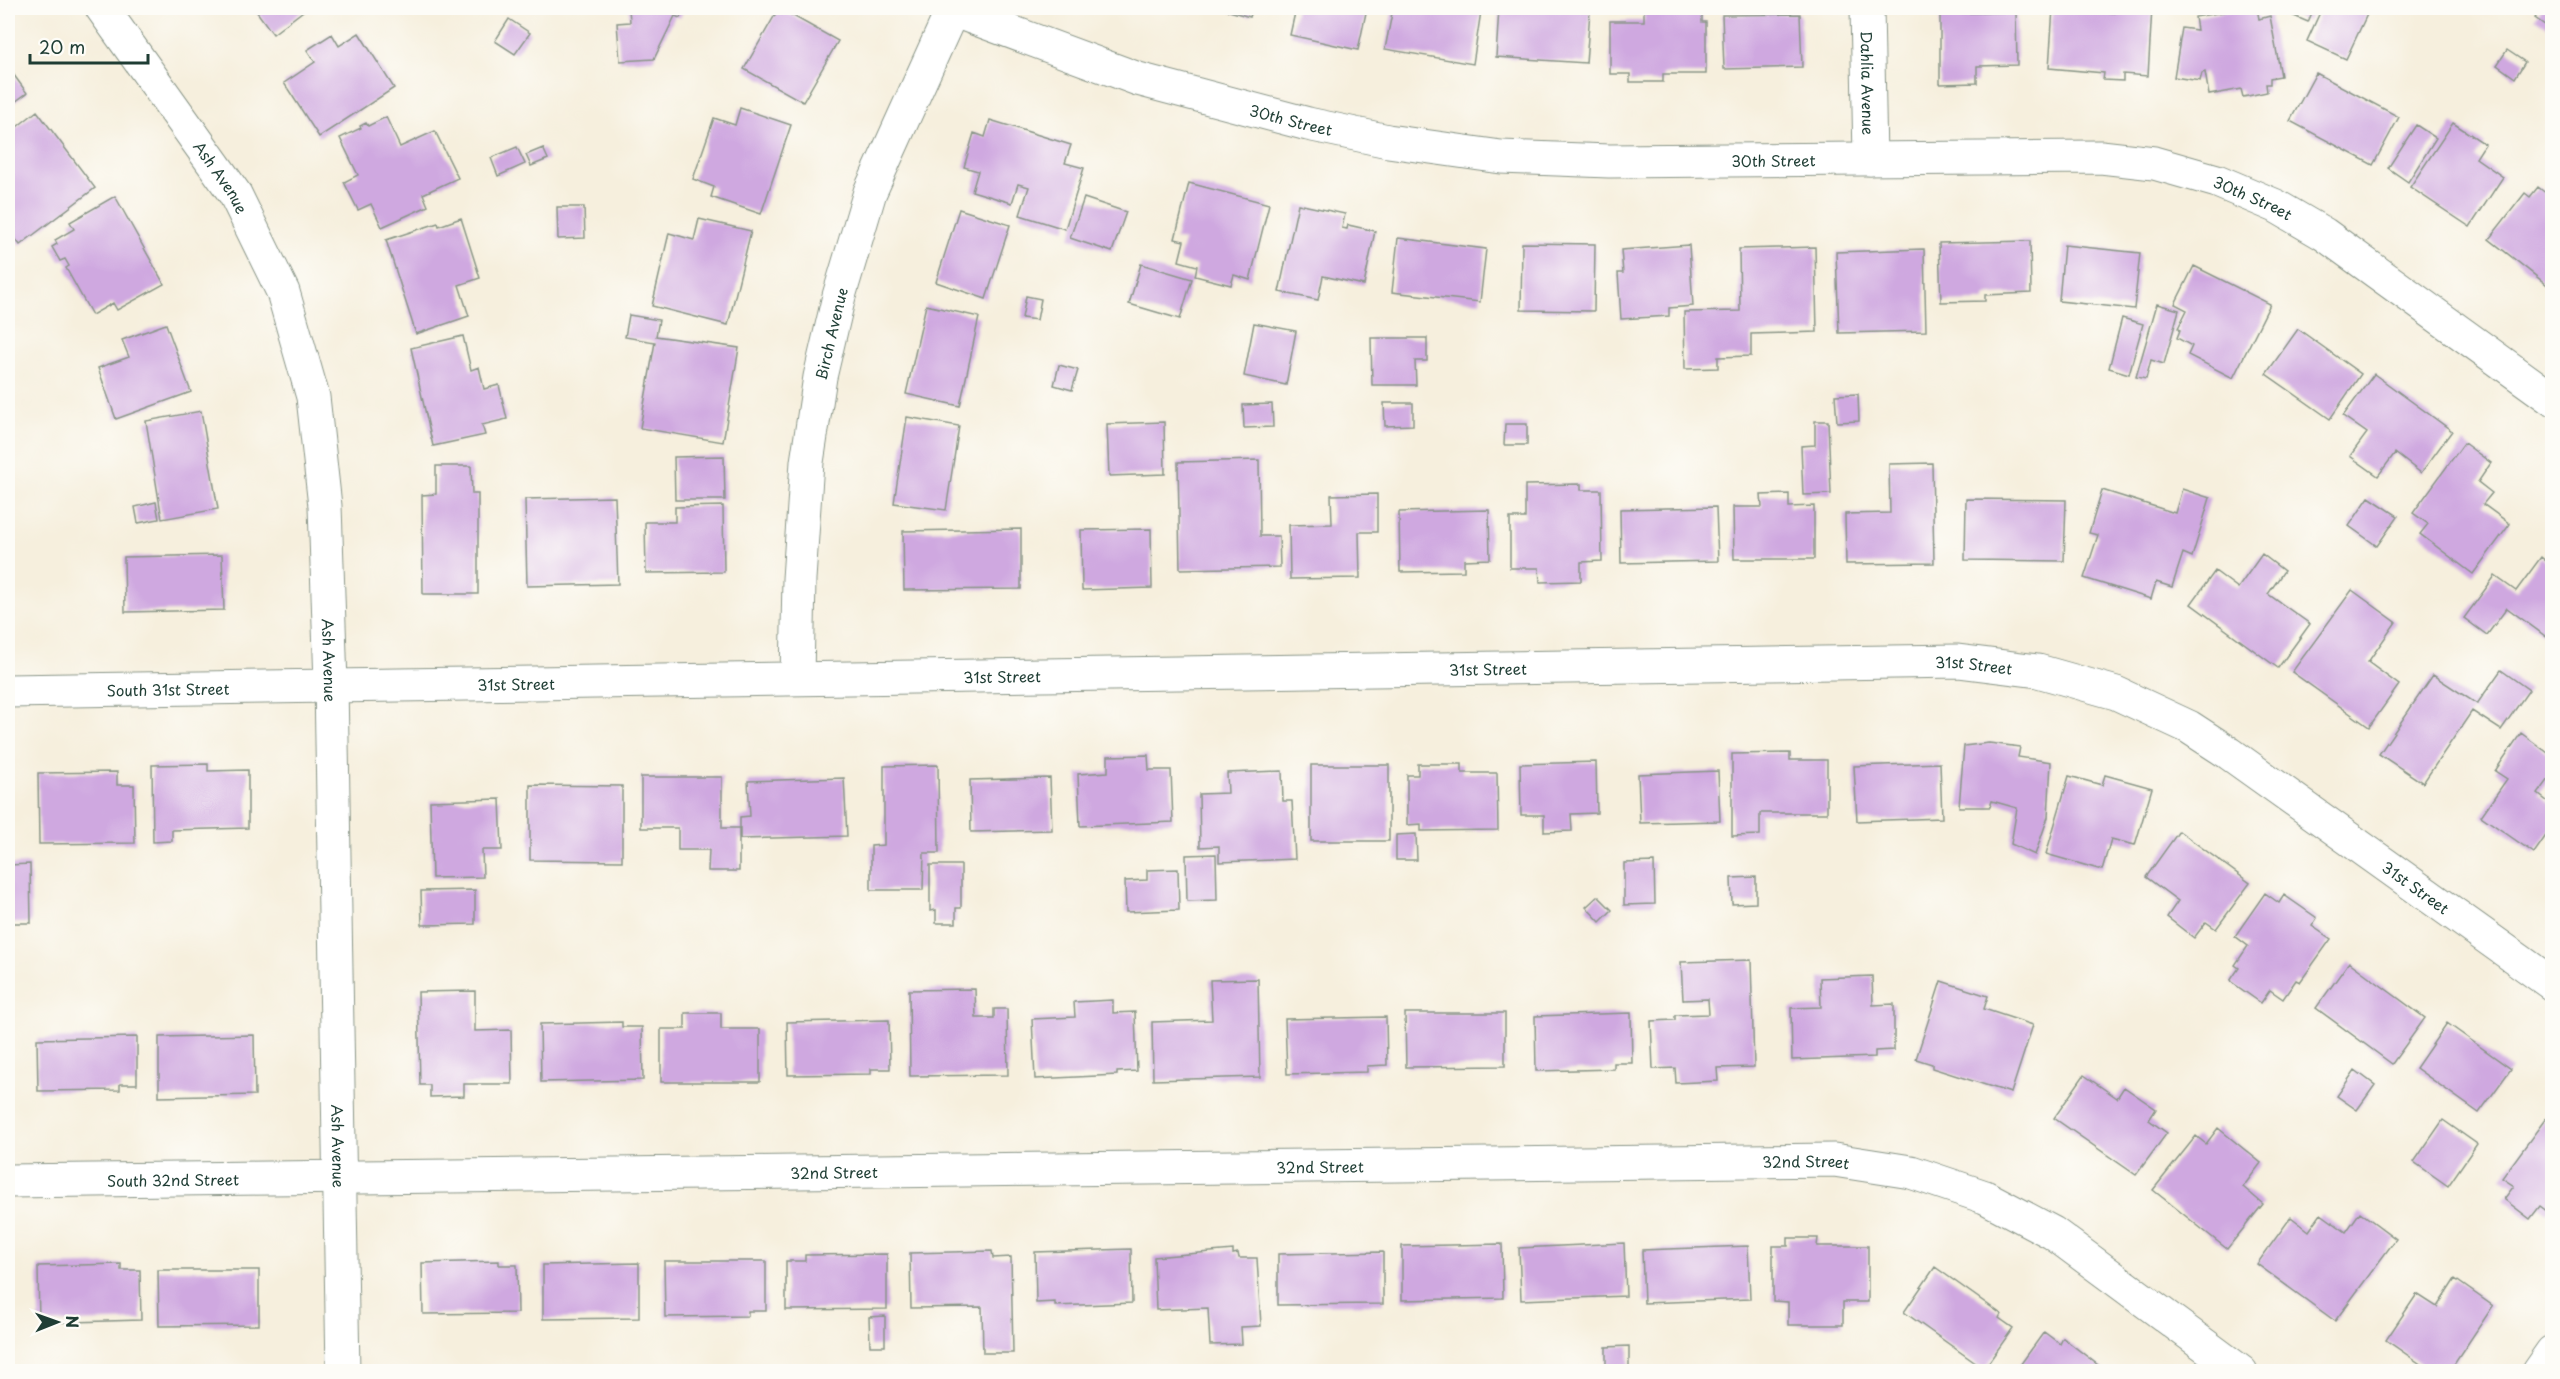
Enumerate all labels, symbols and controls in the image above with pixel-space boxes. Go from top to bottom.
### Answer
scale bar [30,27,148,65]
street label: Dahlia Avenue [1856,31,1881,135]
text: 20 m [39,33,85,60]
street label: 30th Street [1247,98,1335,140]
street label: Ash Avenue [189,136,254,217]
street label: 30th Street [1731,148,1816,172]
street label: 30th Street [2210,169,2297,225]
street label: Birch Avenue [808,284,853,382]
street label: Ash Avenue [317,618,343,702]
street label: 31st Street [1935,649,2014,679]
street label: 31st Street [1449,656,1527,680]
street label: 31st Street [963,664,1041,688]
street label: 31st Street [477,671,555,695]
street label: South 31st Street [106,676,230,701]
street label: 31st Street [2378,855,2455,919]
street label: Ash Avenue [327,1104,351,1188]
street label: 32nd Street [1762,1148,1851,1174]
street label: 32nd Street [1276,1154,1364,1178]
street label: 32nd Street [790,1159,878,1184]
street label: South 32nd Street [107,1167,239,1191]
north arrow [27,1292,87,1352]
text: N [61,1315,85,1328]

